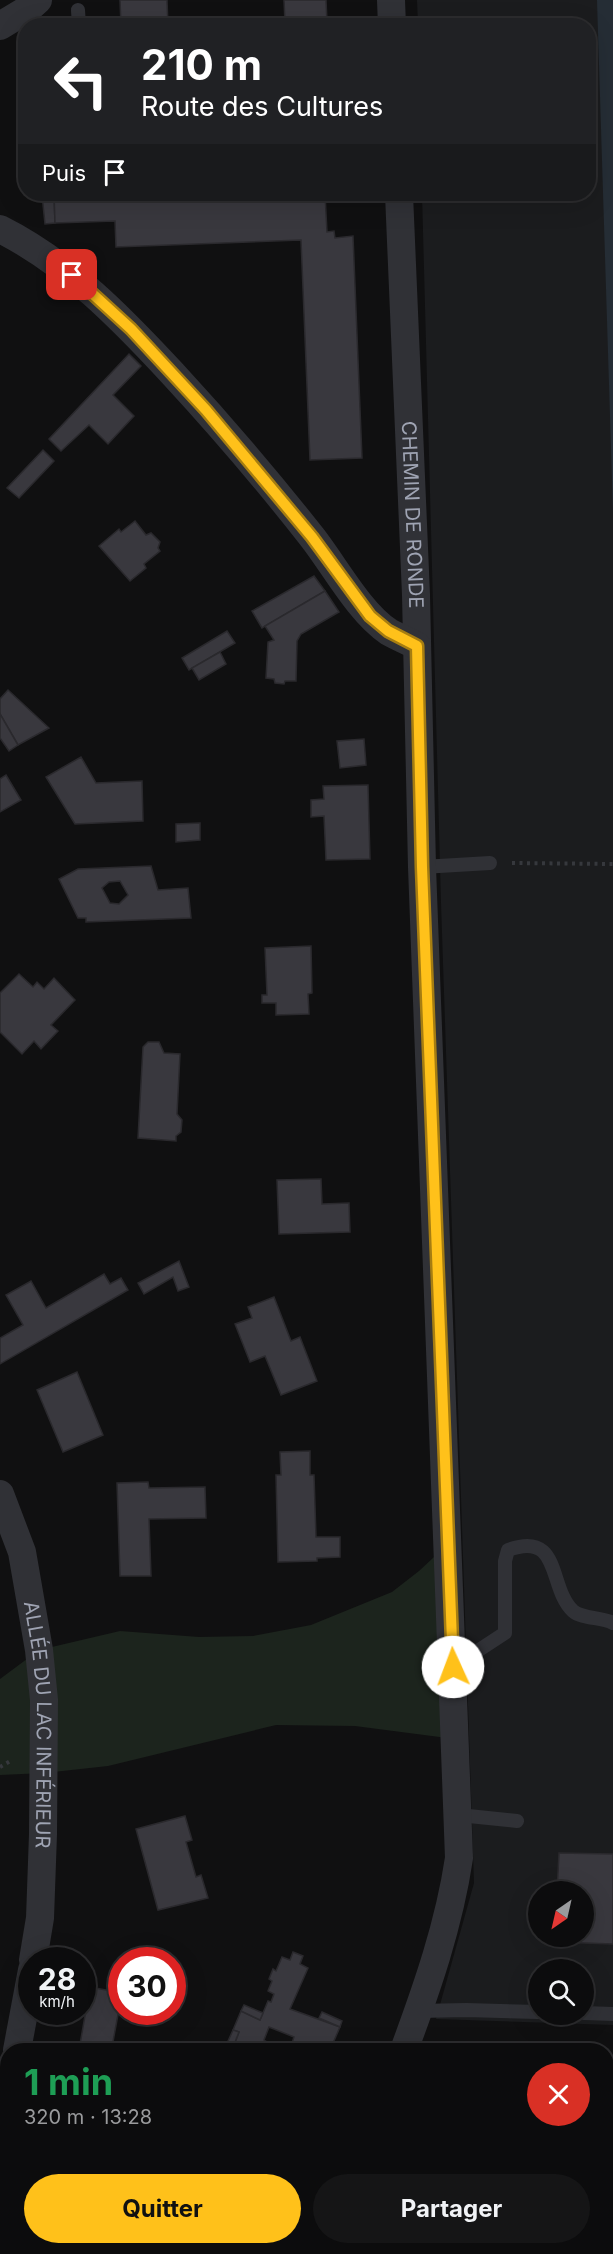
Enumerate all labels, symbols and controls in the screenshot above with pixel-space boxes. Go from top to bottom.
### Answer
text: 210 m [141,39,262,90]
icon: left [42,42,120,120]
text: Route des Cultures [141,90,383,123]
icon: arrive [98,156,131,189]
text: Puis [42,160,86,186]
pin [46,249,97,300]
icon: arrive [55,258,88,291]
street label: CHEMIN DE RONDE [397,421,428,609]
street label: ALLÉE DU LAC INFÉRIEUR [19,1599,56,1849]
position arrow [421,1635,485,1699]
north arrow [528,1881,594,1947]
map controls [528,1881,594,2025]
speed limit sign: 30 [108,1947,186,2025]
button: search [528,1959,594,2025]
text: 28 [38,1961,76,1997]
text: km/h [39,1992,75,2011]
text: 1 min [24,2060,113,2104]
button: close [527,2063,590,2126]
text: 320 m · 13:28 [24,2105,152,2129]
button: Quitter [24,2174,301,2243]
button: Partager [313,2174,590,2243]

